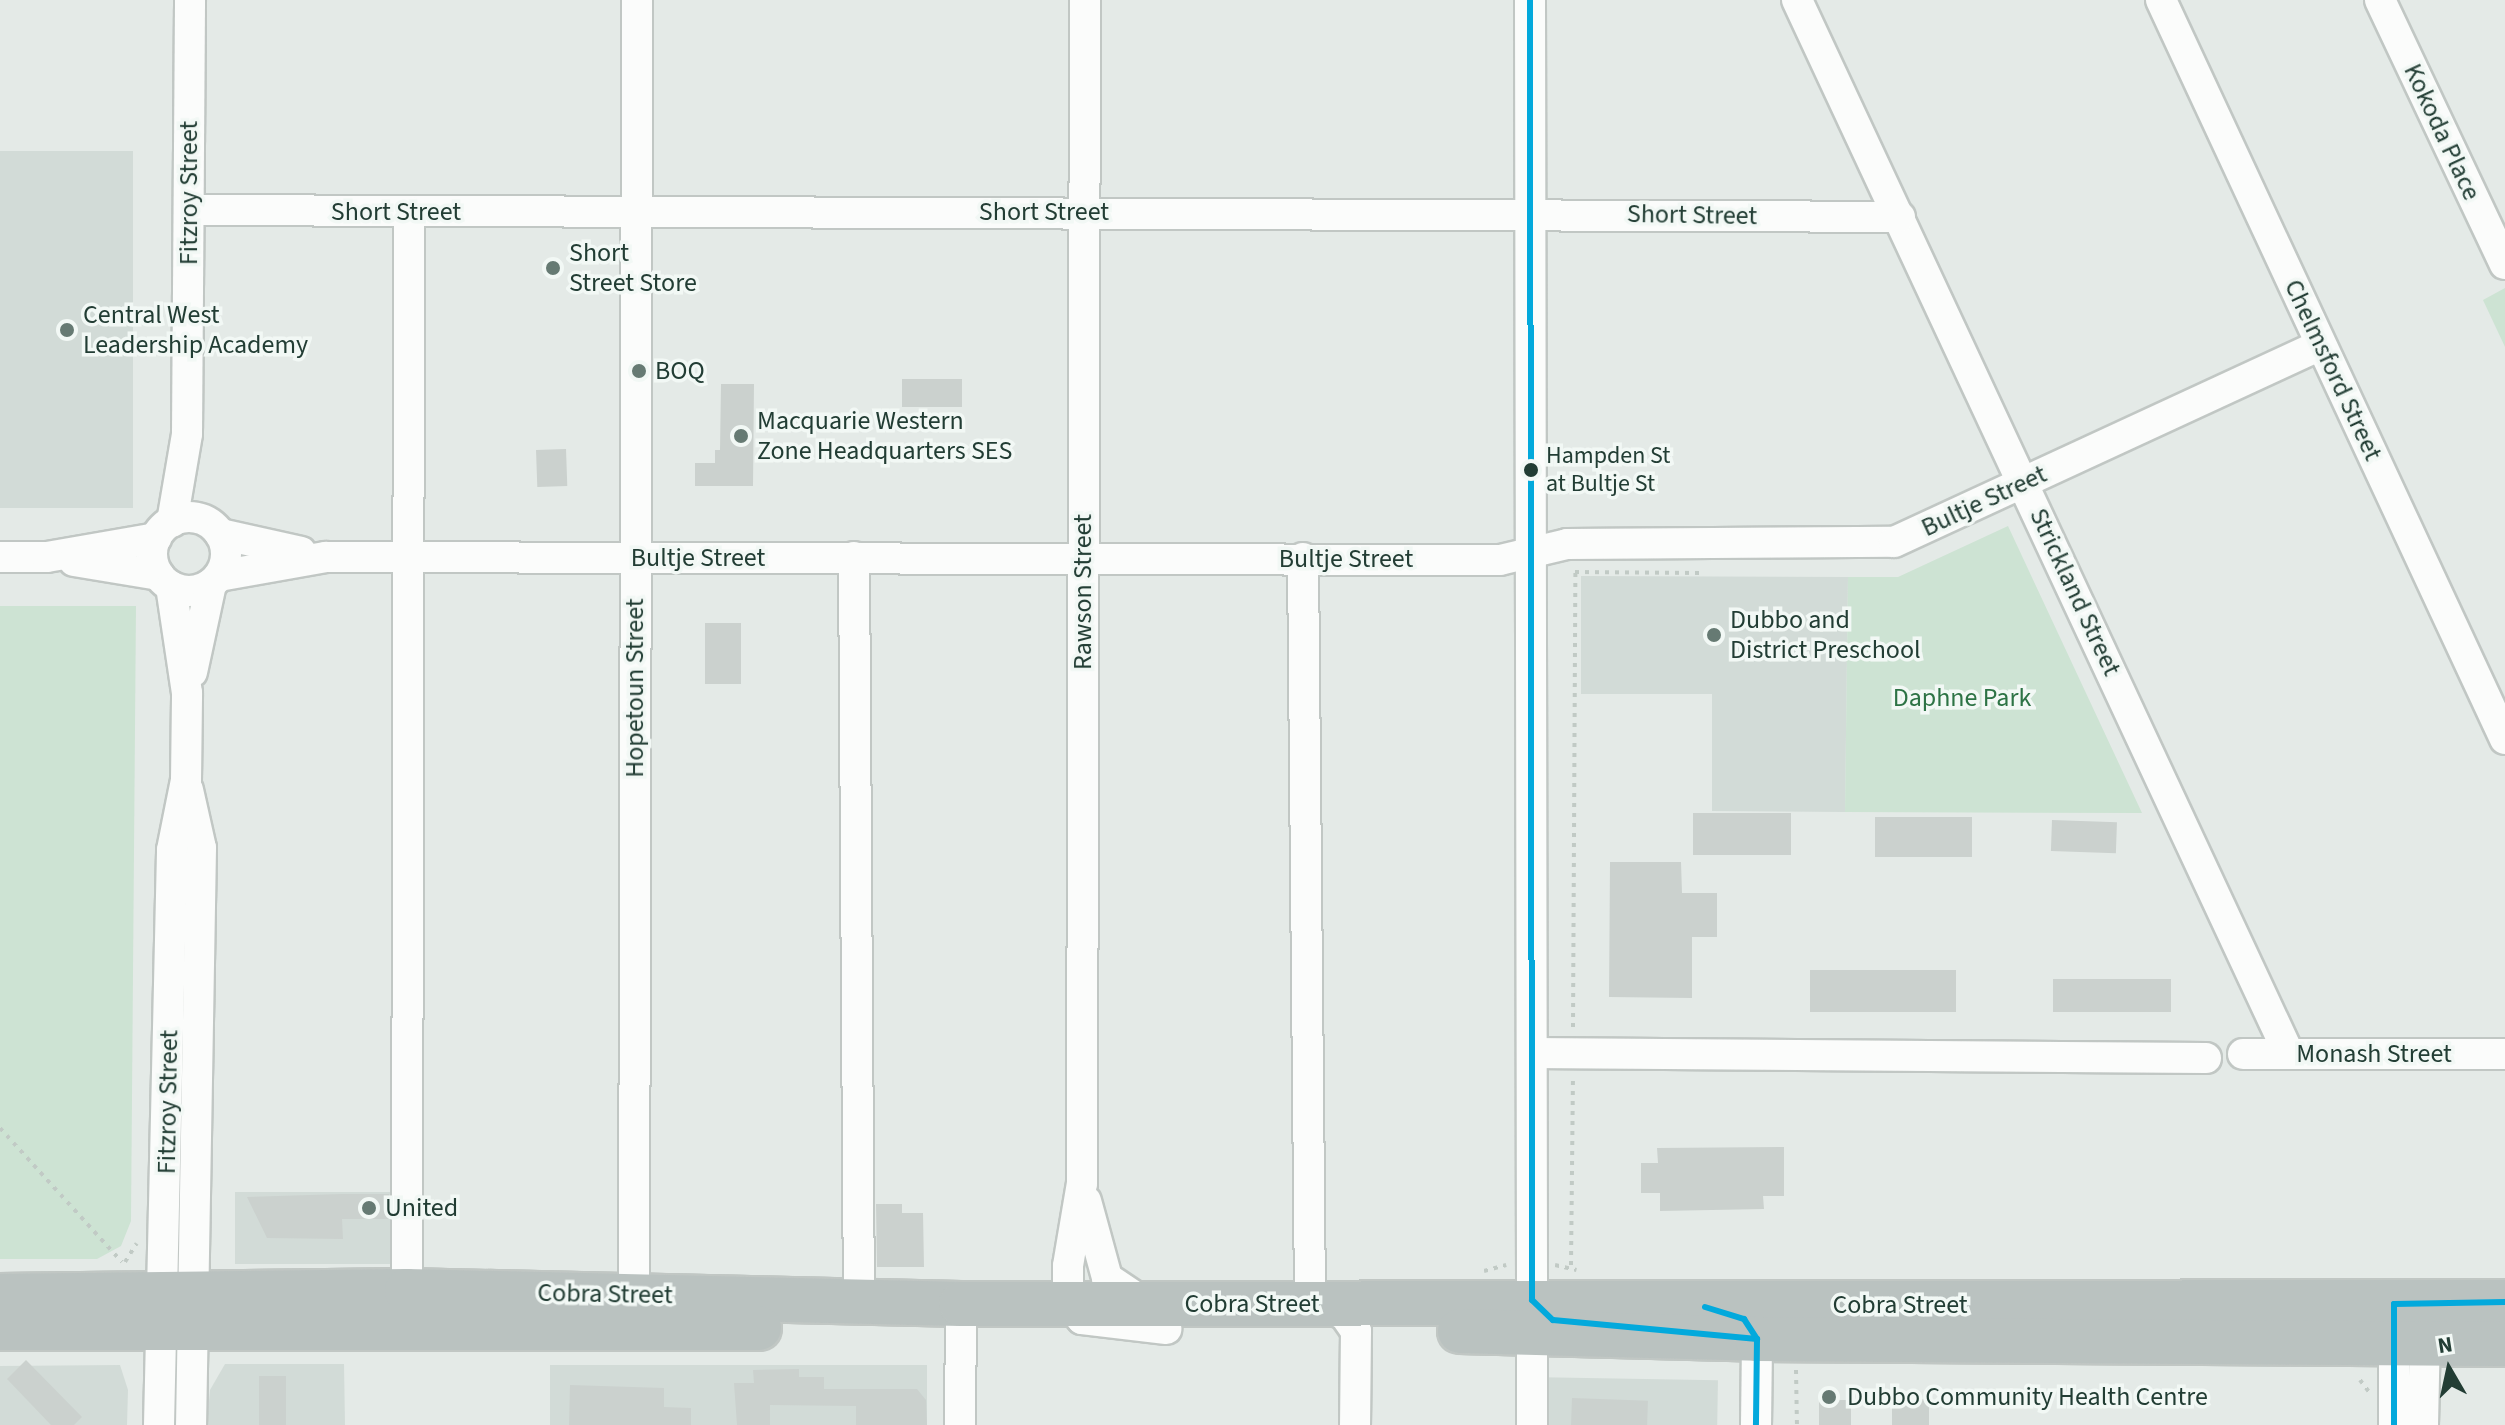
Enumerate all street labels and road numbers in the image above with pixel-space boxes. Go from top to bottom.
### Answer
street label: Kokoda Place [2397,59,2487,205]
street label: Fitzroy Street [173,121,205,265]
street label: Short Street [331,196,461,228]
street label: Short Street [979,196,1109,228]
street label: Short Street [1627,198,1757,232]
street label: Chelmsford Street [2277,275,2389,465]
street label: Bultje Street [1916,458,2052,544]
street label: Strickland Street [2023,503,2127,681]
street label: Rawson Street [1067,514,1099,670]
street label: Bultje Street [631,542,765,574]
street label: Bultje Street [1279,543,1413,575]
street label: Hopetoun Street [619,598,651,778]
street label: Fitzroy Street [151,1030,185,1174]
street label: Monash Street [2296,1038,2452,1070]
street label: Cobra Street [537,1277,673,1311]
street label: Cobra Street [1184,1288,1320,1320]
street label: Cobra Street [1832,1289,1968,1321]

